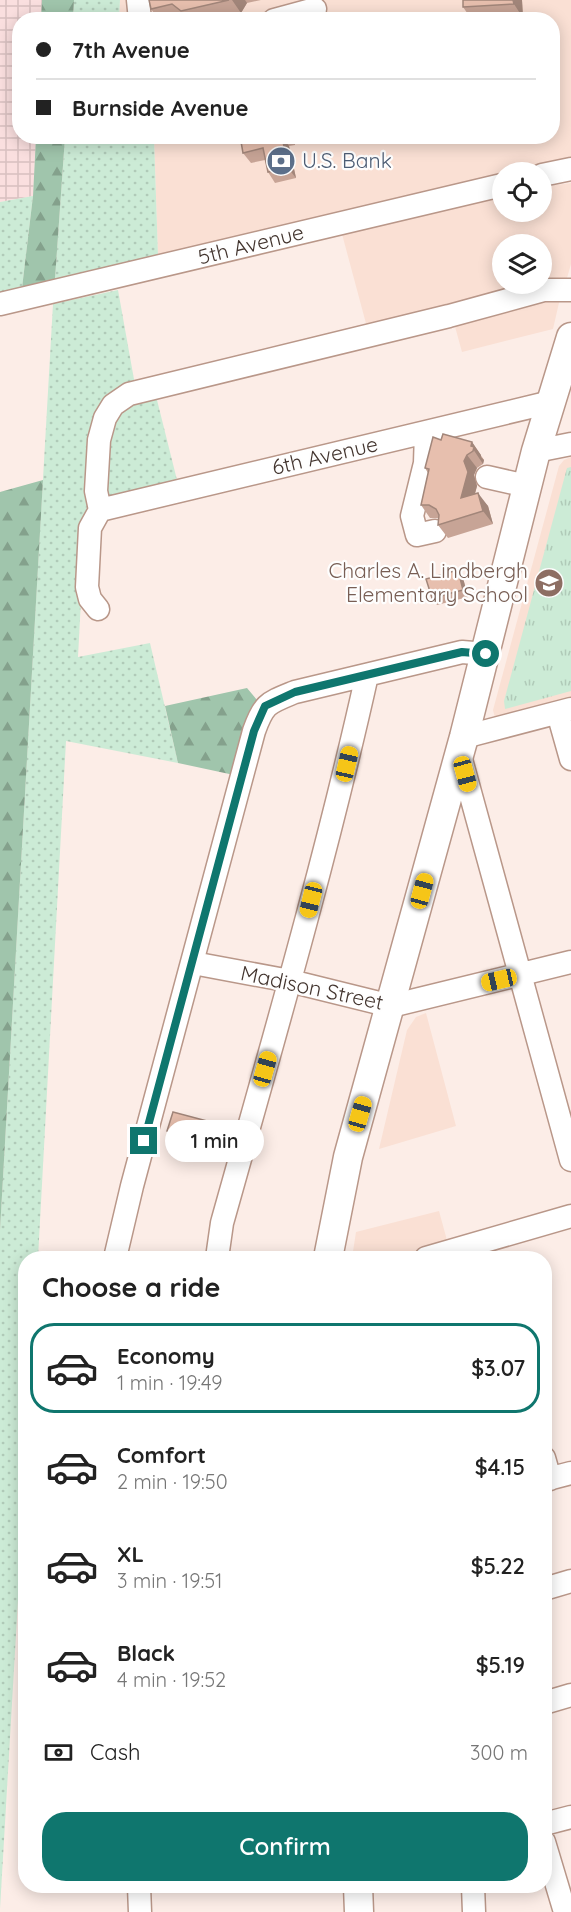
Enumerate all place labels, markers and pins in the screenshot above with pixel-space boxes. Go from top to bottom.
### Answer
bank icon: U.S. Bank [265,145,297,177]
place label: U.S. Bank [302,147,392,173]
place label: Charles A. Lindbergh Elementary School [328,557,528,607]
school or university icon: Charles A. Lindbergh Elementary School [533,567,565,599]

